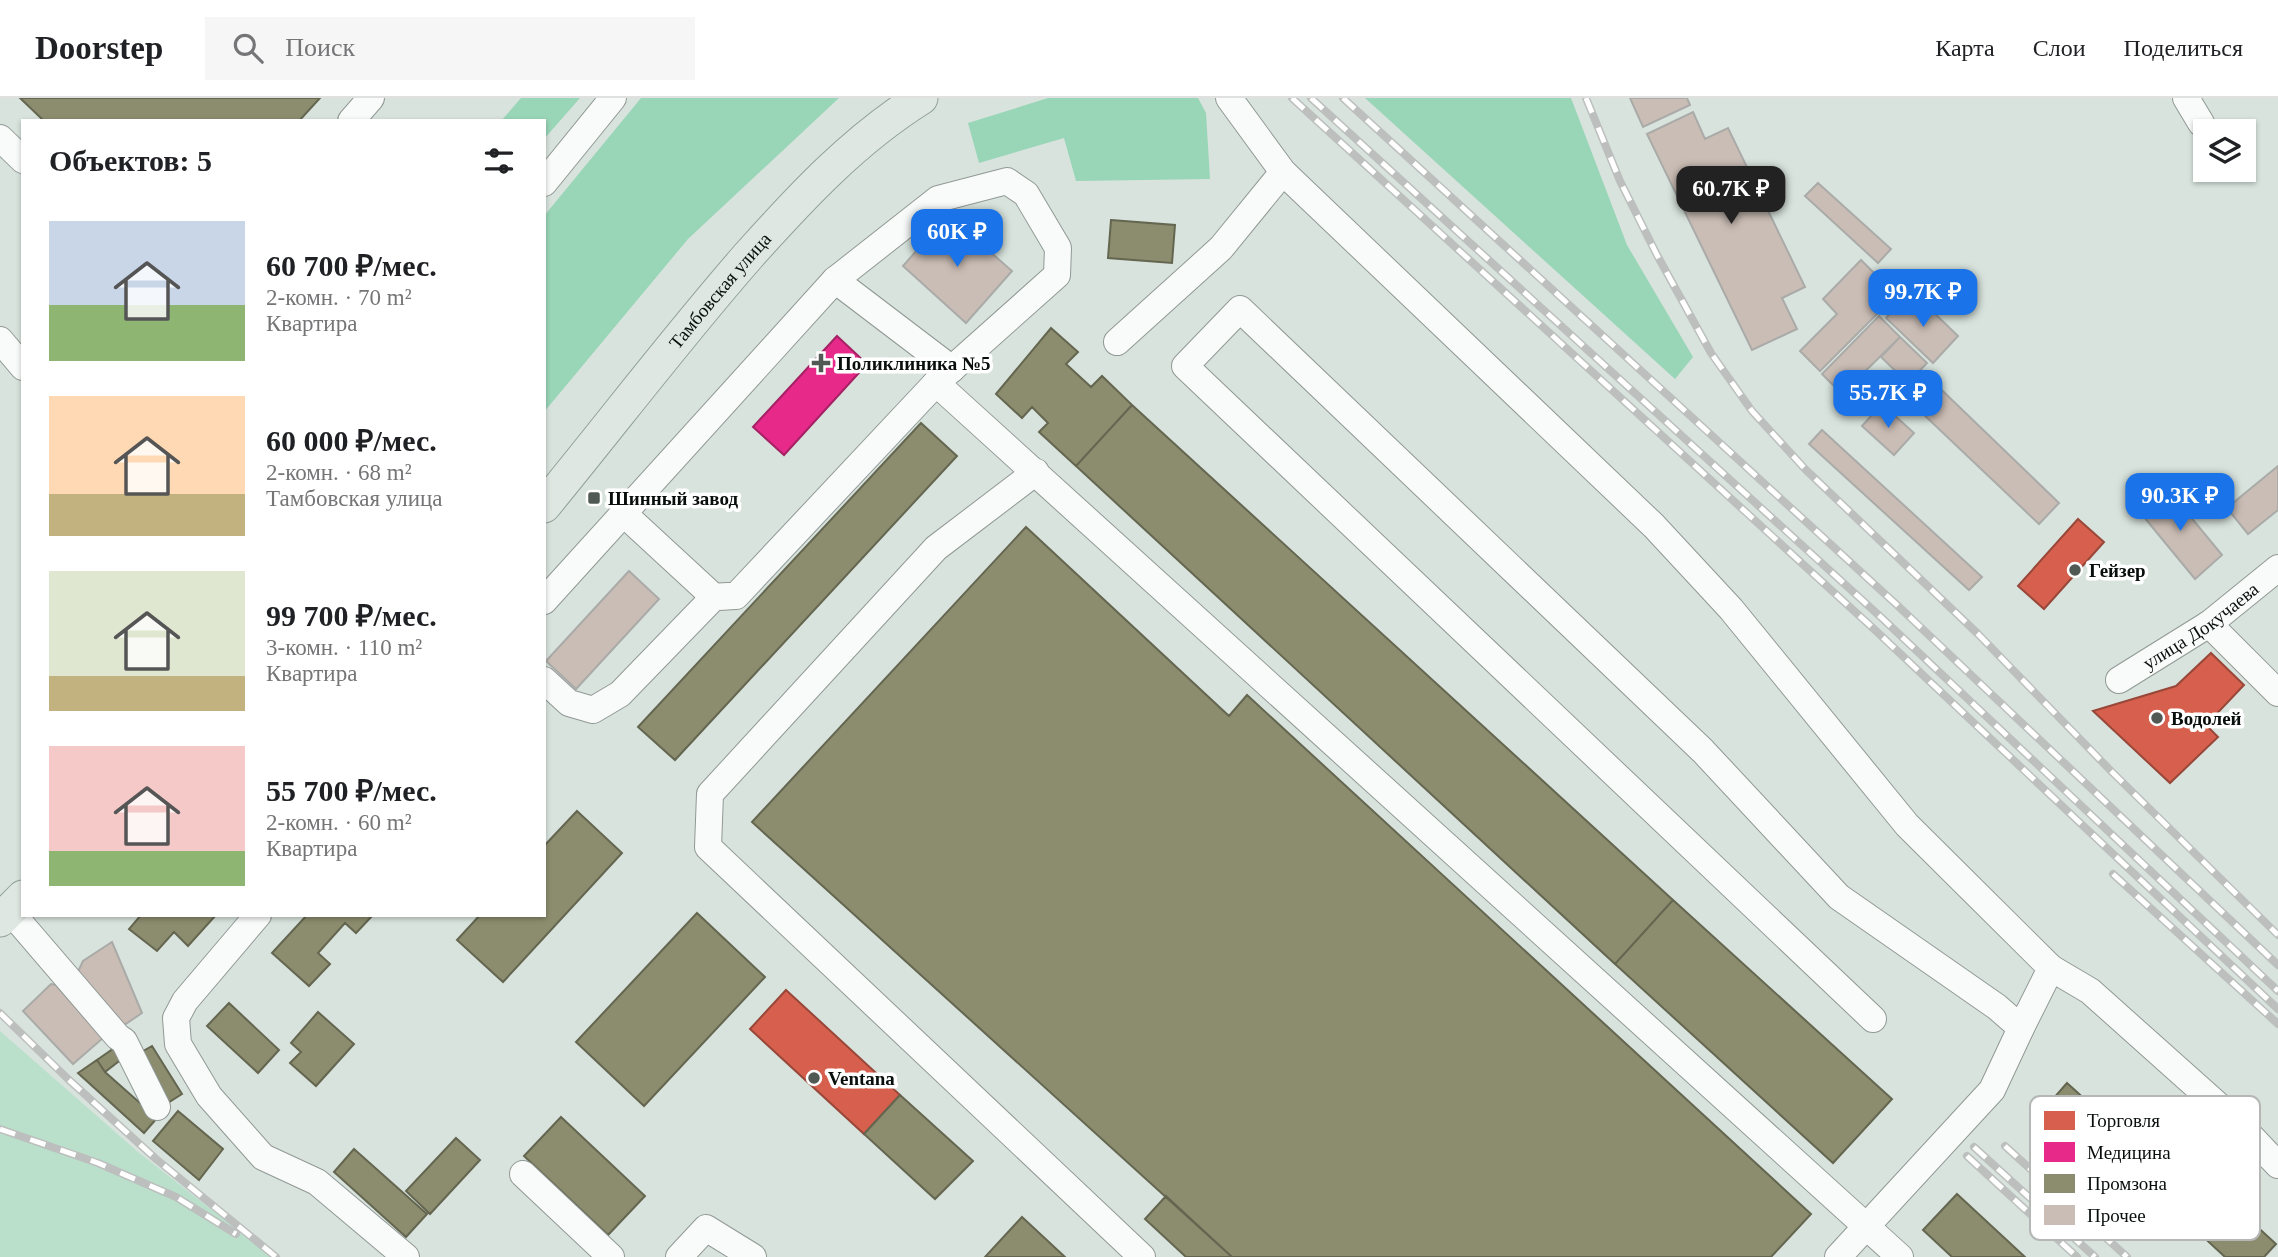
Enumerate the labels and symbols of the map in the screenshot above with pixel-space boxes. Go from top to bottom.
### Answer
pin: 60.7K ₽ [1666,166,1796,226]
pin: 60K ₽ [908,209,1006,269]
street label: Тамбовская улица [664,228,775,353]
pin: 99.7K ₽ [1858,270,1988,329]
marker: Поликлиника №5 [811,353,831,373]
place label: Поликлиника №5 [837,353,991,374]
pin: 55.7K ₽ [1823,370,1953,430]
pin: 90.3K ₽ [2115,474,2245,533]
place label: Шинный завод [608,488,738,509]
marker: Шинный завод [586,490,602,506]
place label: Гейзер [2089,560,2146,581]
marker: Гейзер [2067,562,2083,578]
street label: улица Докучаева [2139,578,2263,673]
place label: Водолей [2171,708,2242,729]
marker: Водолей [2149,710,2165,726]
place label: Ventana [828,1068,895,1089]
marker: Ventana [806,1070,822,1086]
legend [2030,1096,2260,1240]
text: Торговля [2087,1110,2160,1131]
text: Медицина [2087,1142,2171,1163]
text: Промзона [2087,1173,2167,1194]
text: Прочее [2087,1205,2146,1226]

